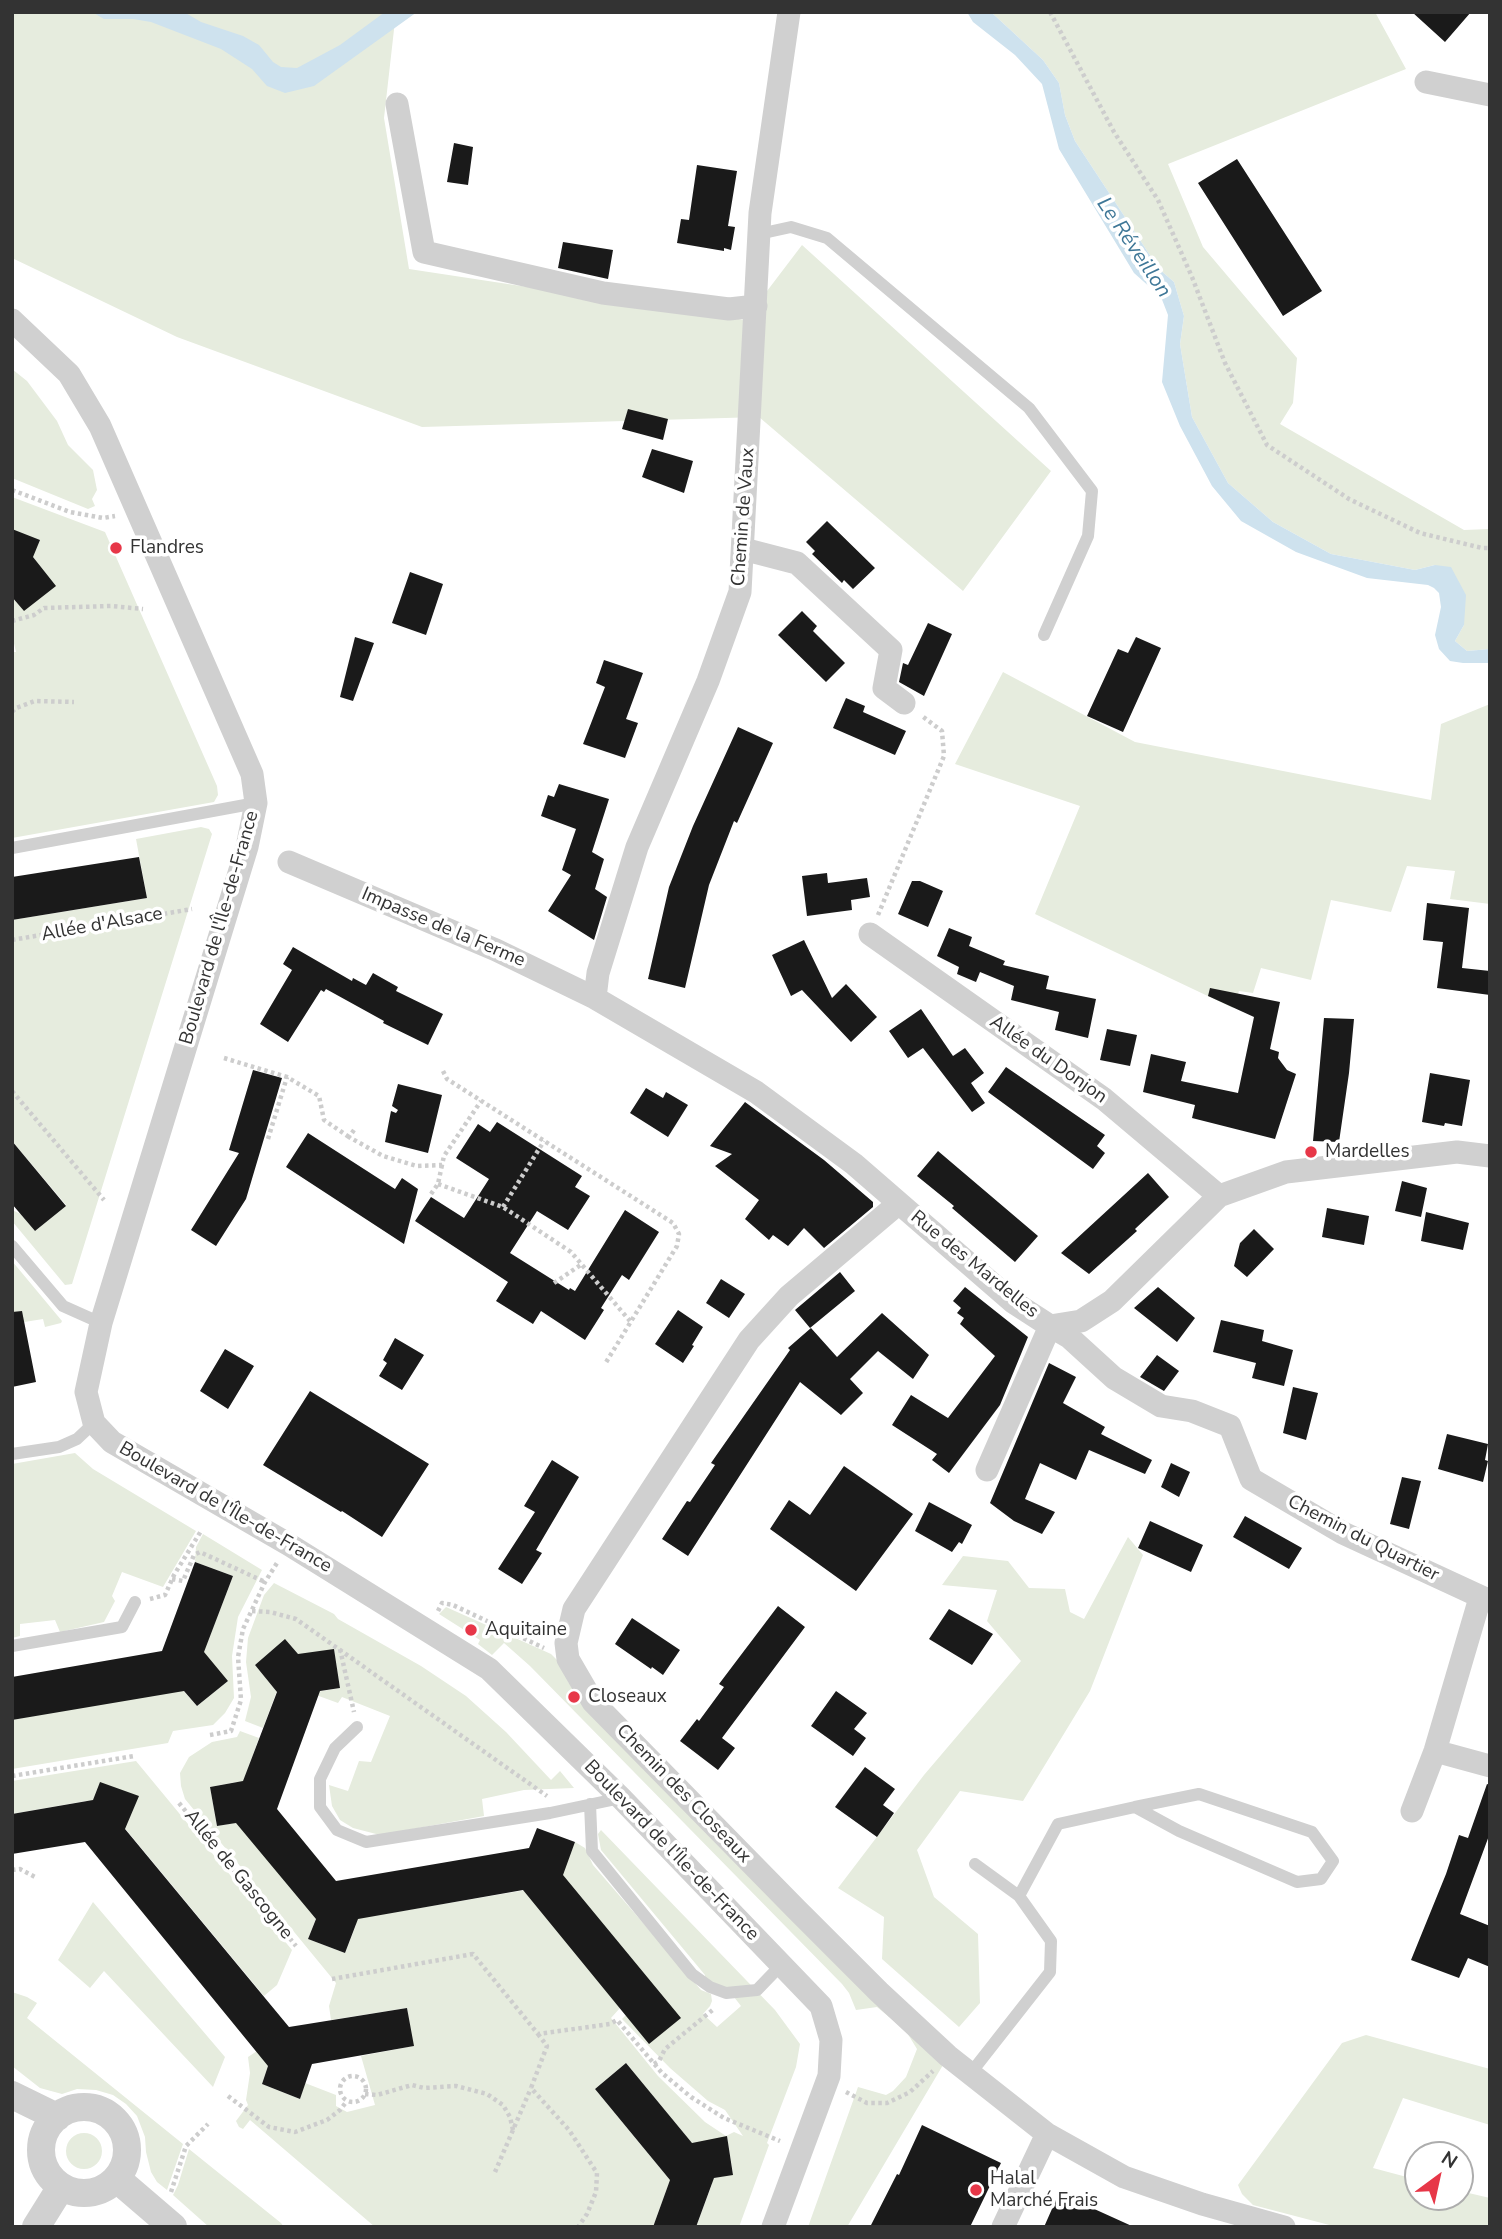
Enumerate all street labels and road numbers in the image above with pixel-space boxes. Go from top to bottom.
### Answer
street label: Chemin de Vaux [728,447,760,587]
street label: Boulevard de l'Île-de-France [176,808,264,1048]
street label: Impasse de la Ferme [358,883,528,973]
street label: Allée d'Alsace [40,903,164,947]
street label: Allée du Donjon [985,1011,1111,1109]
street label: Rue des Mardelles [905,1206,1043,1324]
street label: Boulevard de l'Île-de-France [114,1438,336,1578]
street label: Chemin du Quartier [1283,1491,1443,1587]
street label: Chemin des Closeaux [611,1720,755,1868]
street label: Boulevard de l'Île-de-France [579,1756,763,1946]
street label: Allée de Gascogne [179,1806,297,1944]

